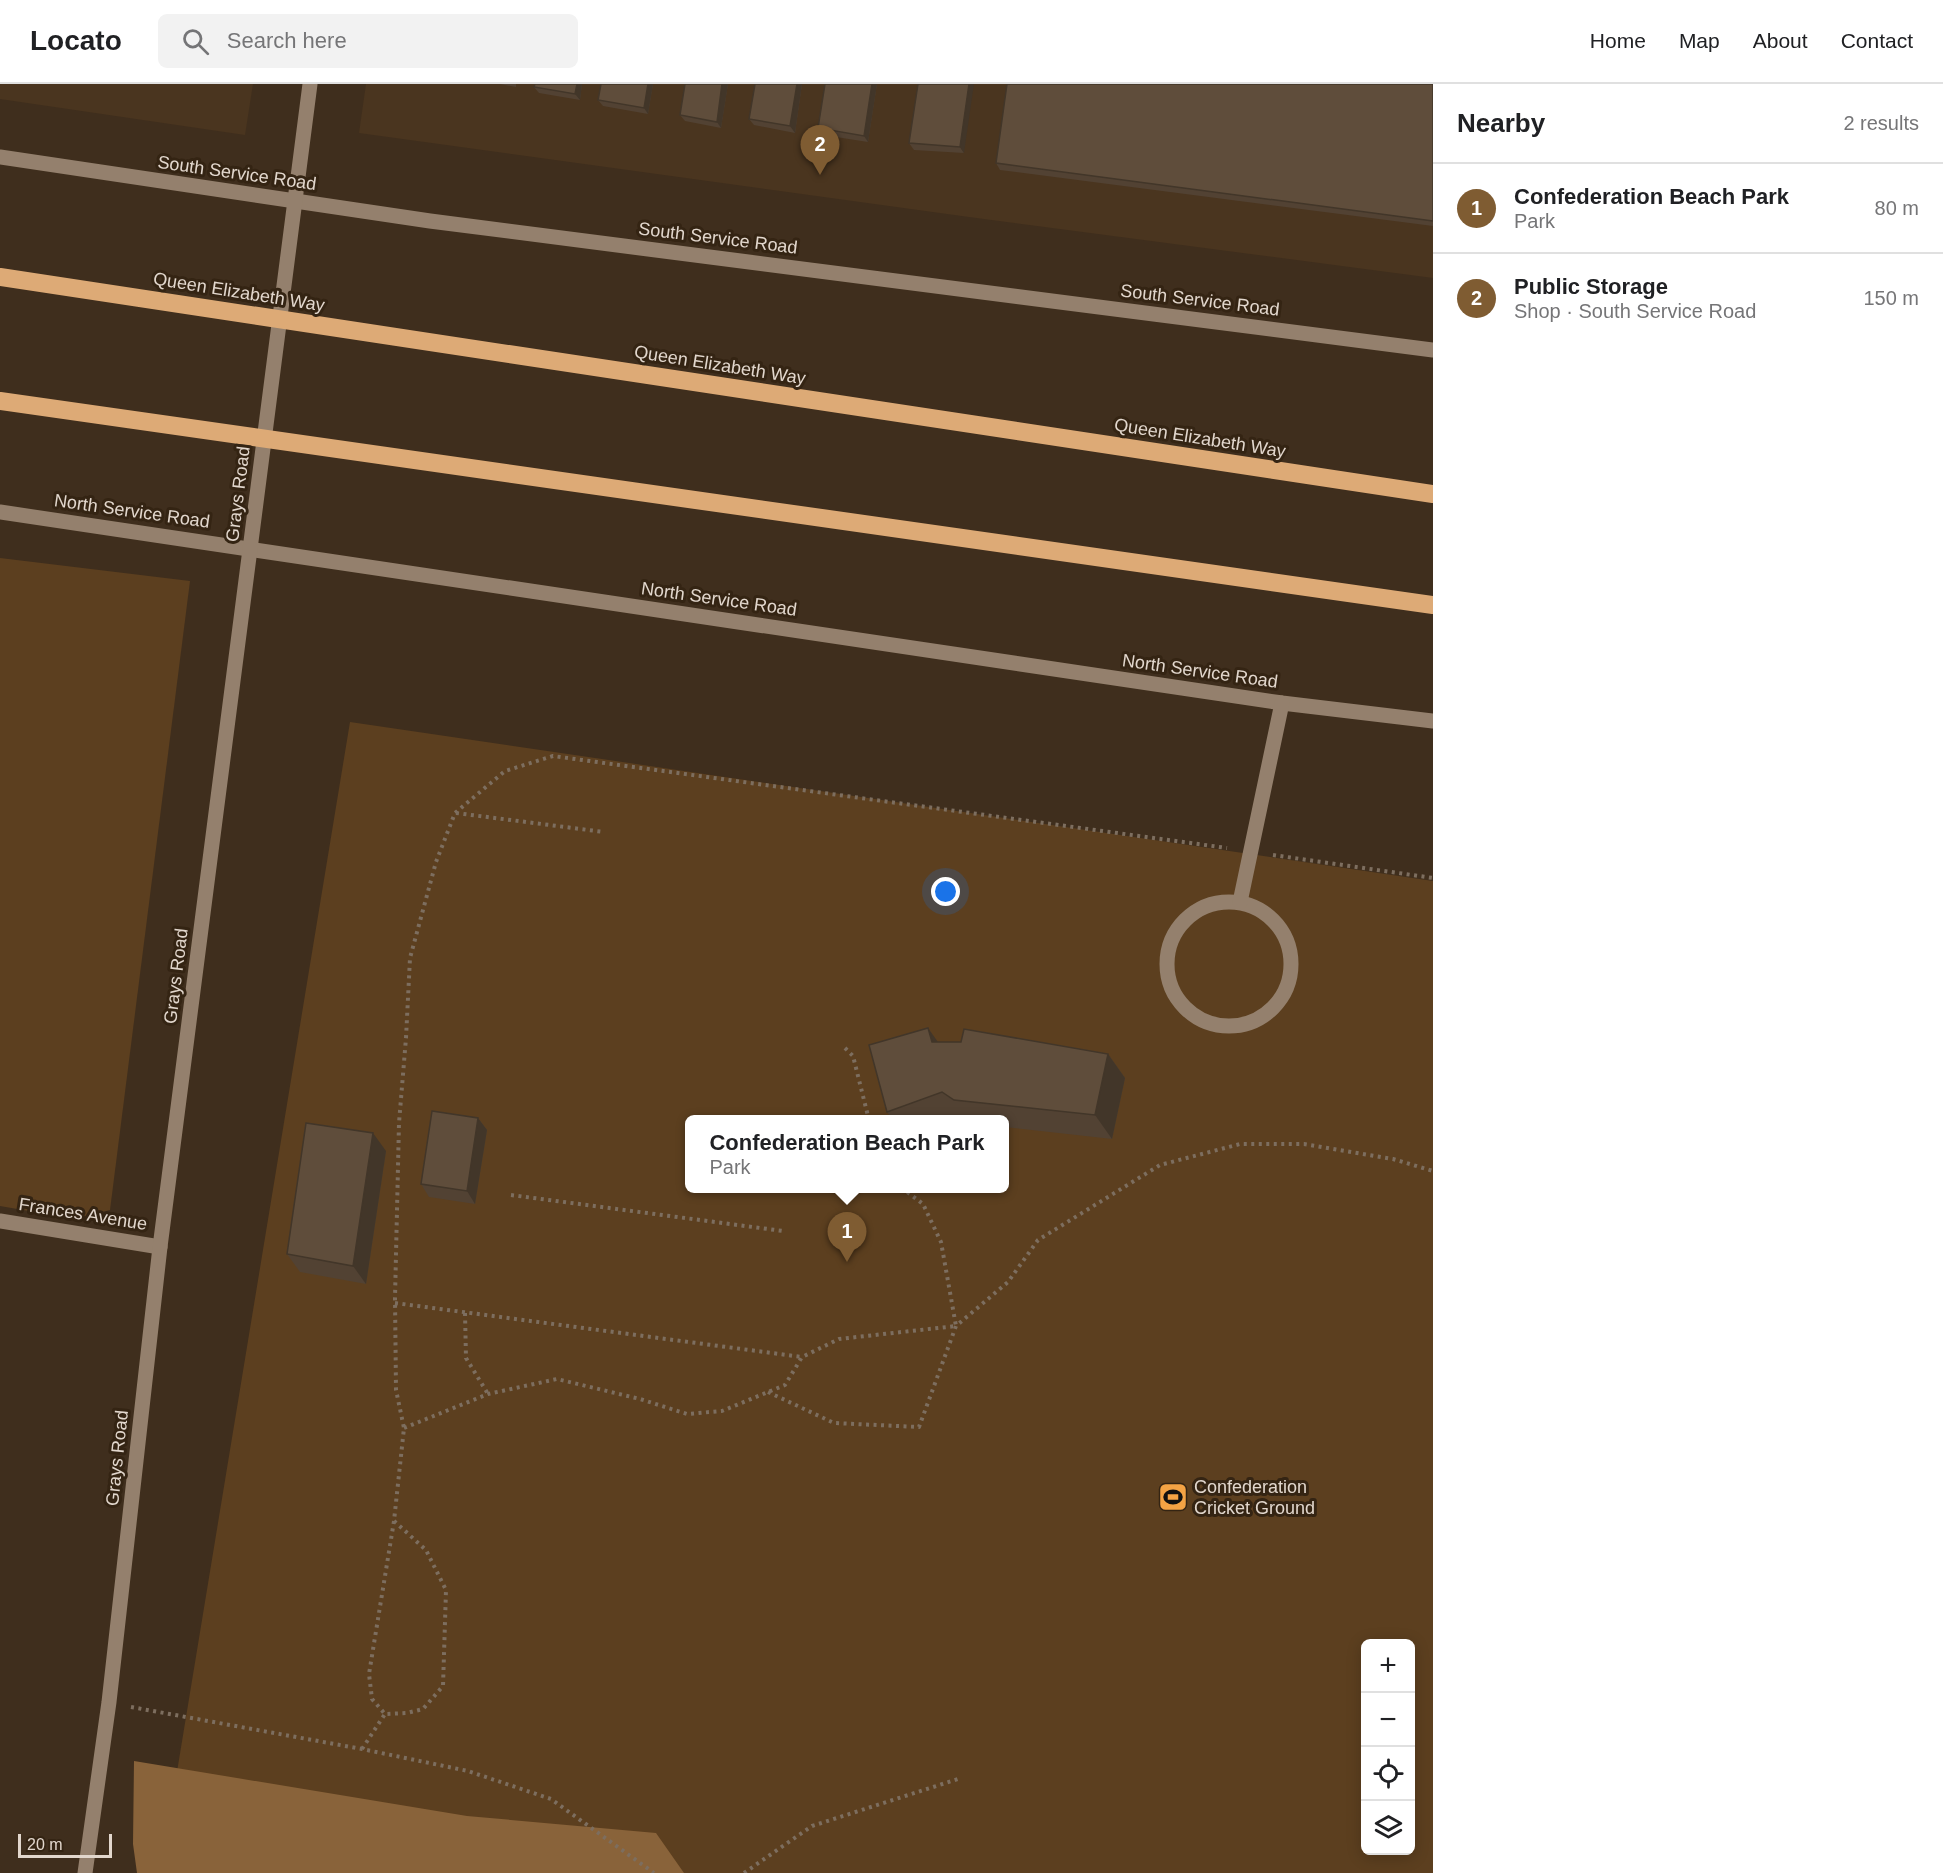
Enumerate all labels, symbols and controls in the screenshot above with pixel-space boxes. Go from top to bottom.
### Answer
search box [158,14,578,68]
text: Locato [30,25,122,56]
icon: search [179,25,212,58]
text: Search here [227,28,347,53]
text: Home [1590,29,1646,52]
text: Map [1679,29,1720,52]
text: About [1753,29,1808,52]
text: Contact [1841,29,1913,52]
text: Nearby [1457,108,1545,138]
text: 2 results [1843,112,1919,134]
pin: 2 [800,126,840,175]
street label: South Service Road [156,152,318,194]
text: Confederation Beach Park [1514,184,1789,209]
text: 1 [1471,197,1482,219]
text: 80 m [1875,197,1919,219]
text: Park [1514,210,1555,232]
street label: South Service Road [637,218,799,258]
street label: Queen Elizabeth Way [152,269,326,315]
text: Public Storage [1514,274,1668,299]
street label: South Service Road [1119,280,1281,320]
text: 2 [1471,287,1482,309]
text: 150 m [1863,287,1919,309]
text: Shop · South Service Road [1514,300,1756,322]
street label: Queen Elizabeth Way [633,342,807,388]
street label: Queen Elizabeth Way [1113,415,1287,461]
street label: Grays Road [222,445,254,543]
street label: North Service Road [53,490,211,532]
street label: North Service Road [640,578,798,620]
street label: North Service Road [1121,650,1279,692]
your location [931,877,960,906]
street label: Grays Road [160,927,192,1025]
popup [685,1115,1009,1193]
text: Confederation Beach Park [709,1130,985,1155]
text: Park [709,1156,751,1178]
street label: Frances Avenue [17,1194,149,1234]
pin: 1 [828,1212,866,1262]
street label: Grays Road [102,1409,132,1507]
place label: Confederation Cricket Ground [1194,1477,1315,1518]
sports icon: Confederation Cricket Ground [1157,1481,1189,1513]
map controls [1361,1639,1415,1855]
button: + [1361,1639,1415,1693]
button: − [1361,1693,1415,1747]
button: locate [1361,1747,1415,1801]
button: layers [1361,1801,1415,1855]
scale bar [18,1831,112,1858]
text: 20 m [27,1836,63,1853]

